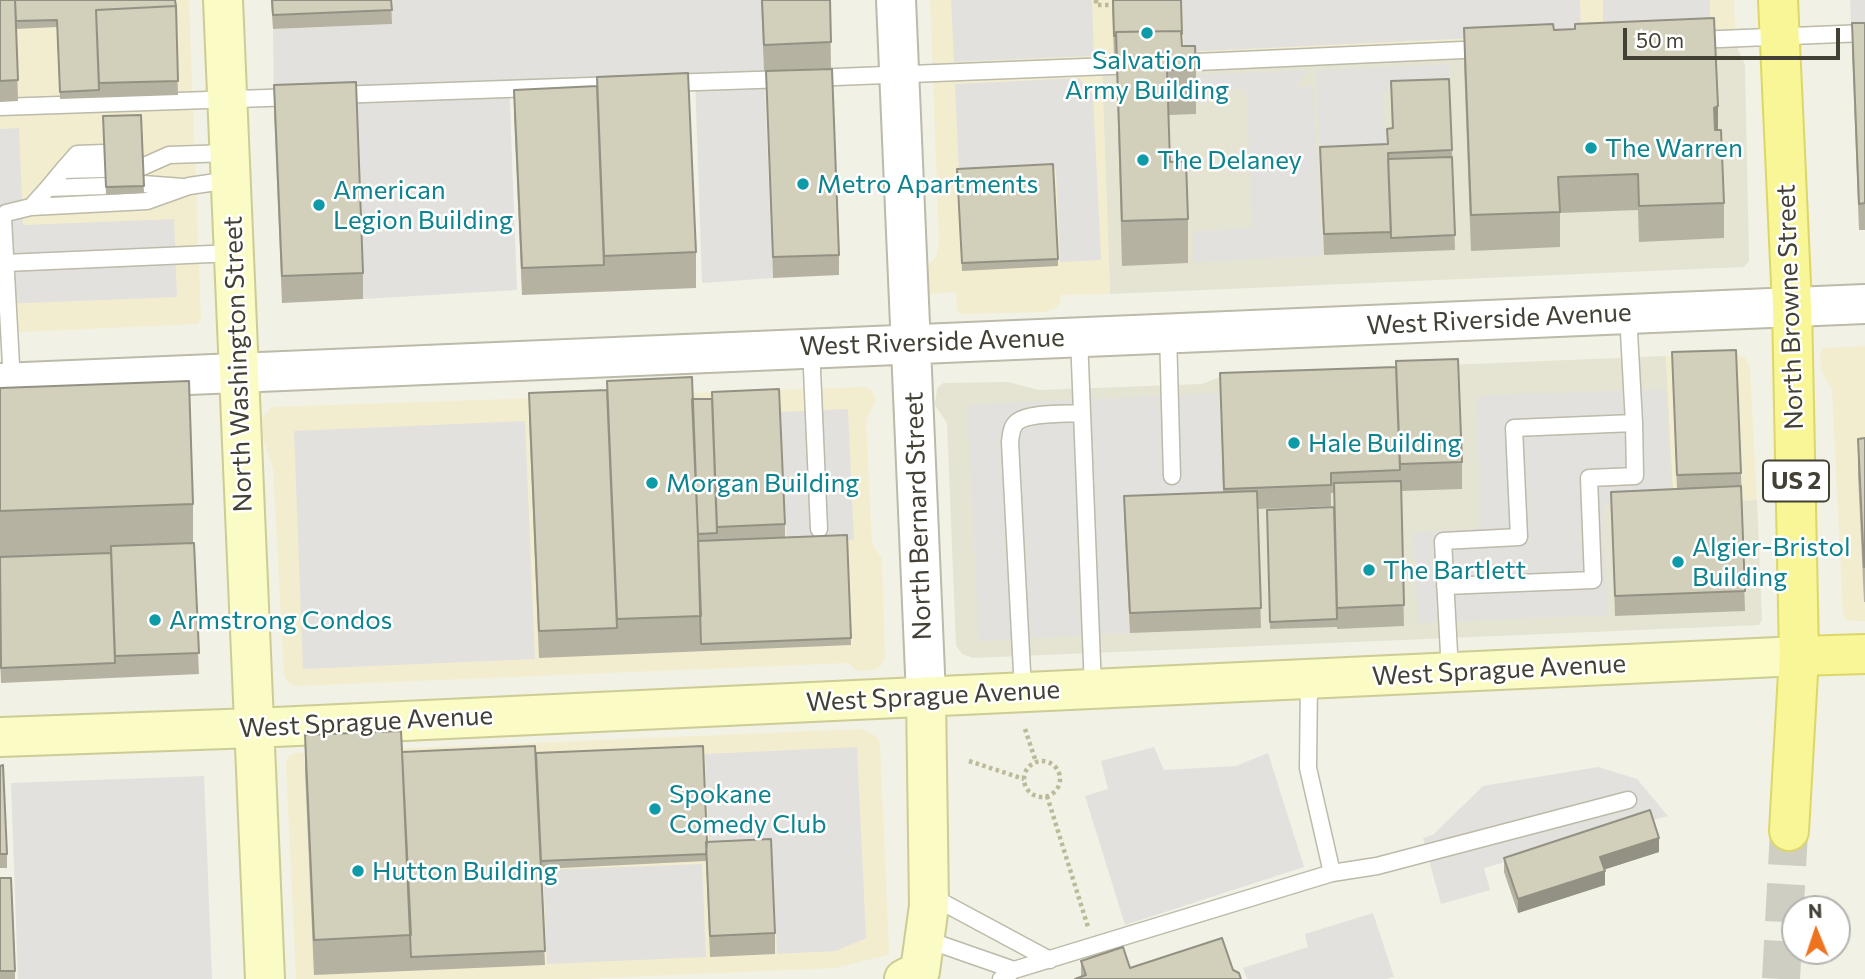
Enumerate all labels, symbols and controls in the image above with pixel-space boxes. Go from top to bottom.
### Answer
scale bar [1627,14,1844,58]
marker: Salvation Army Building [1139,25,1155,41]
text: 50 m [1636,27,1684,52]
place label: Salvation Army Building [1065,44,1229,106]
place label: The Warren [1605,132,1743,164]
marker: The Warren [1583,140,1599,156]
place label: The Delaney [1157,144,1302,176]
marker: The Delaney [1135,152,1151,168]
place label: Metro Apartments [817,168,1038,200]
place label: American Legion Building [333,174,513,235]
marker: Metro Apartments [795,176,811,192]
street label: North Browne Street [1770,184,1810,430]
marker: American Legion Building [311,197,327,213]
street label: North Washington Street [217,215,259,513]
street label: West Riverside Avenue [1366,296,1632,342]
street label: West Riverside Avenue [799,322,1065,362]
street label: North Bernard Street [898,391,938,641]
place label: Hale Building [1308,427,1462,459]
marker: Hale Building [1286,435,1302,451]
road number: US 2 [1763,460,1829,502]
place label: Morgan Building [666,467,859,499]
marker: Morgan Building [644,475,660,491]
place label: Algier-Bristol Building [1692,531,1851,592]
place label: The Bartlett [1383,554,1526,586]
marker: Algier-Bristol Building [1670,554,1686,570]
marker: The Bartlett [1361,562,1377,578]
place label: Armstrong Condos [169,604,392,636]
marker: Armstrong Condos [147,612,163,628]
street label: West Sprague Avenue [1371,648,1627,692]
street label: West Sprague Avenue [805,674,1061,718]
street label: West Sprague Avenue [238,700,494,744]
place label: Spokane Comedy Club [669,778,827,840]
marker: Spokane Comedy Club [647,801,663,817]
place label: Hutton Building [372,855,558,887]
marker: Hutton Building [350,863,366,879]
north arrow [1781,895,1851,965]
text: N [1808,899,1823,922]

